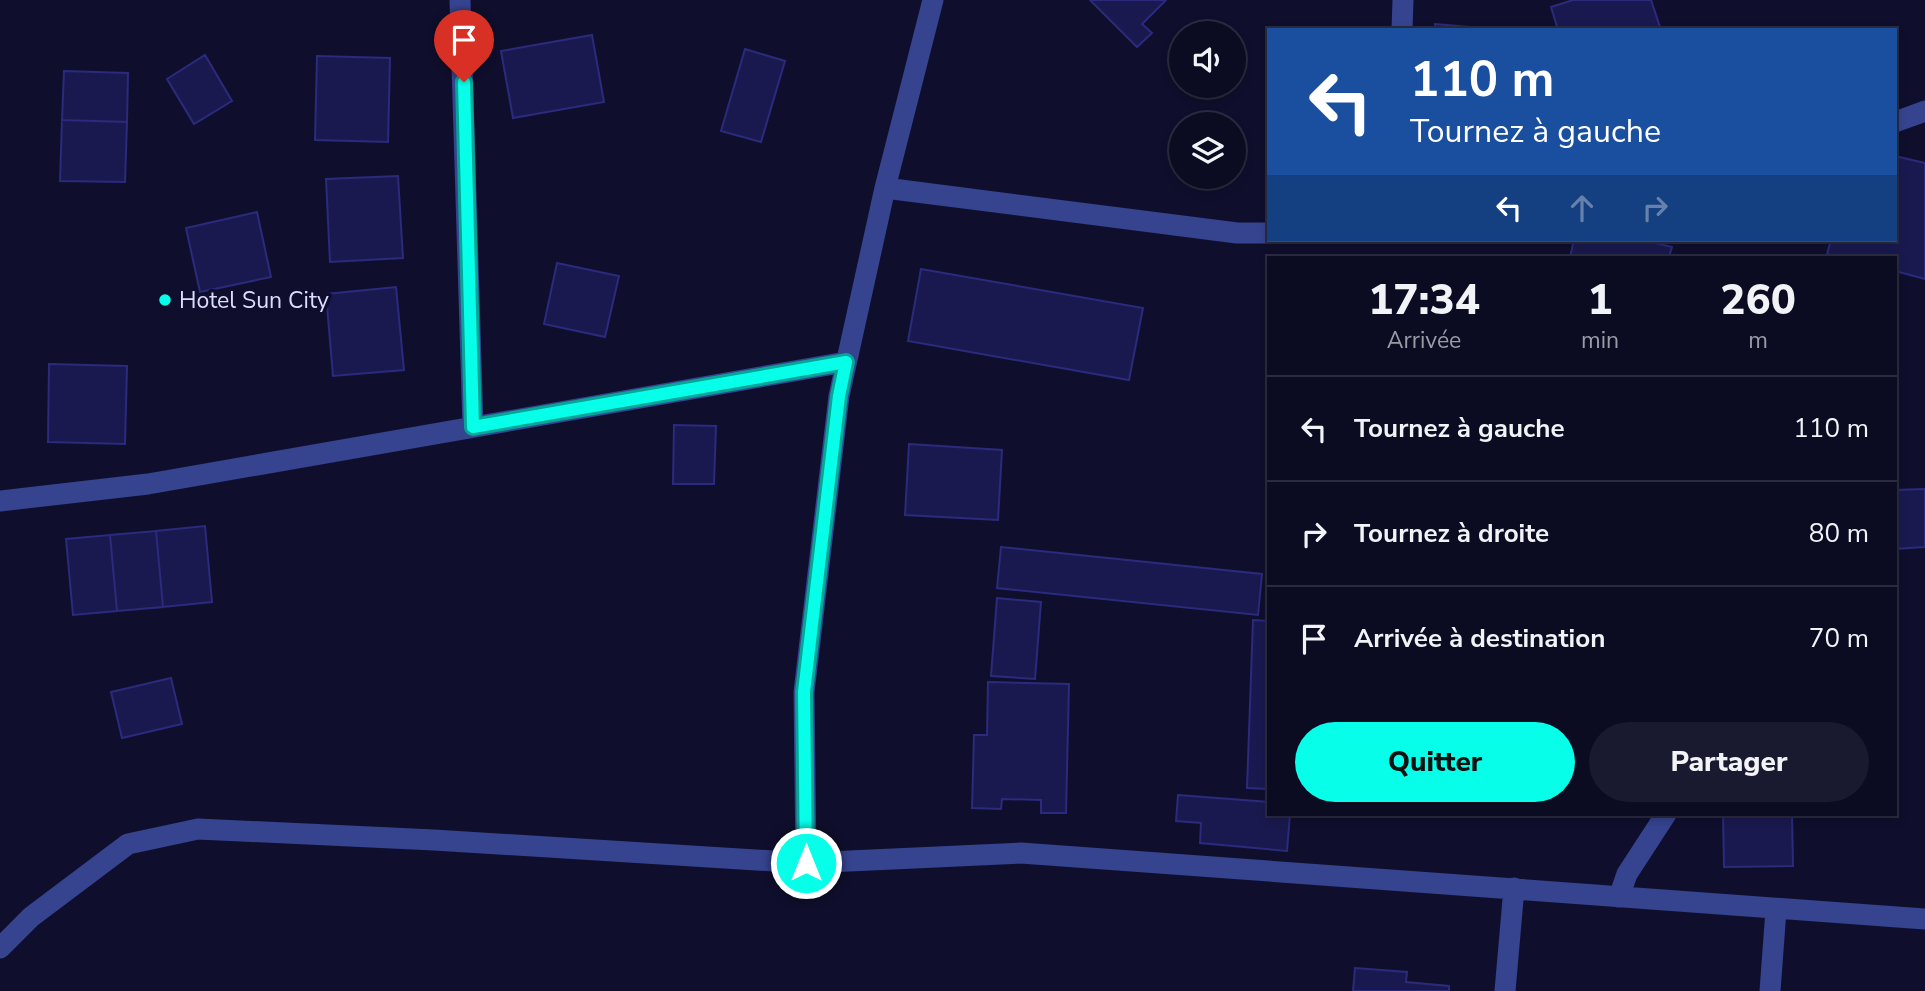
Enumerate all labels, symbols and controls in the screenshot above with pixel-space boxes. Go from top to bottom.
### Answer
pin [434,10,494,82]
icon: arrive [445,21,483,59]
map controls [1169,21,1246,189]
button: sound [1169,21,1246,98]
text: 110 m [1410,46,1554,113]
icon: left [1295,56,1386,147]
text: Tournez à gauche [1410,110,1661,153]
button: layers [1169,112,1246,189]
icon: left [1490,189,1528,227]
icon: ahead [1563,189,1601,227]
icon: right [1636,189,1674,227]
text: 17:34 [1368,272,1480,329]
text: 1 [1587,272,1613,329]
text: 260 [1720,272,1796,329]
place label: Hotel Sun City [179,285,329,316]
marker: Hotel Sun City [157,292,173,308]
text: Arrivée [1387,325,1461,356]
text: min [1581,325,1619,356]
text: m [1748,325,1768,356]
icon: left [1295,410,1333,448]
text: Tournez à gauche [1354,411,1565,446]
text: 110 m [1793,411,1869,446]
icon: right [1295,515,1333,553]
text: Tournez à droite [1354,516,1549,551]
text: 80 m [1809,516,1869,551]
icon: arrive [1295,620,1333,658]
text: Arrivée à destination [1354,621,1605,656]
text: 70 m [1809,621,1869,656]
button: Quitter [1295,722,1575,802]
button: Partager [1589,722,1869,802]
position arrow [769,826,843,900]

